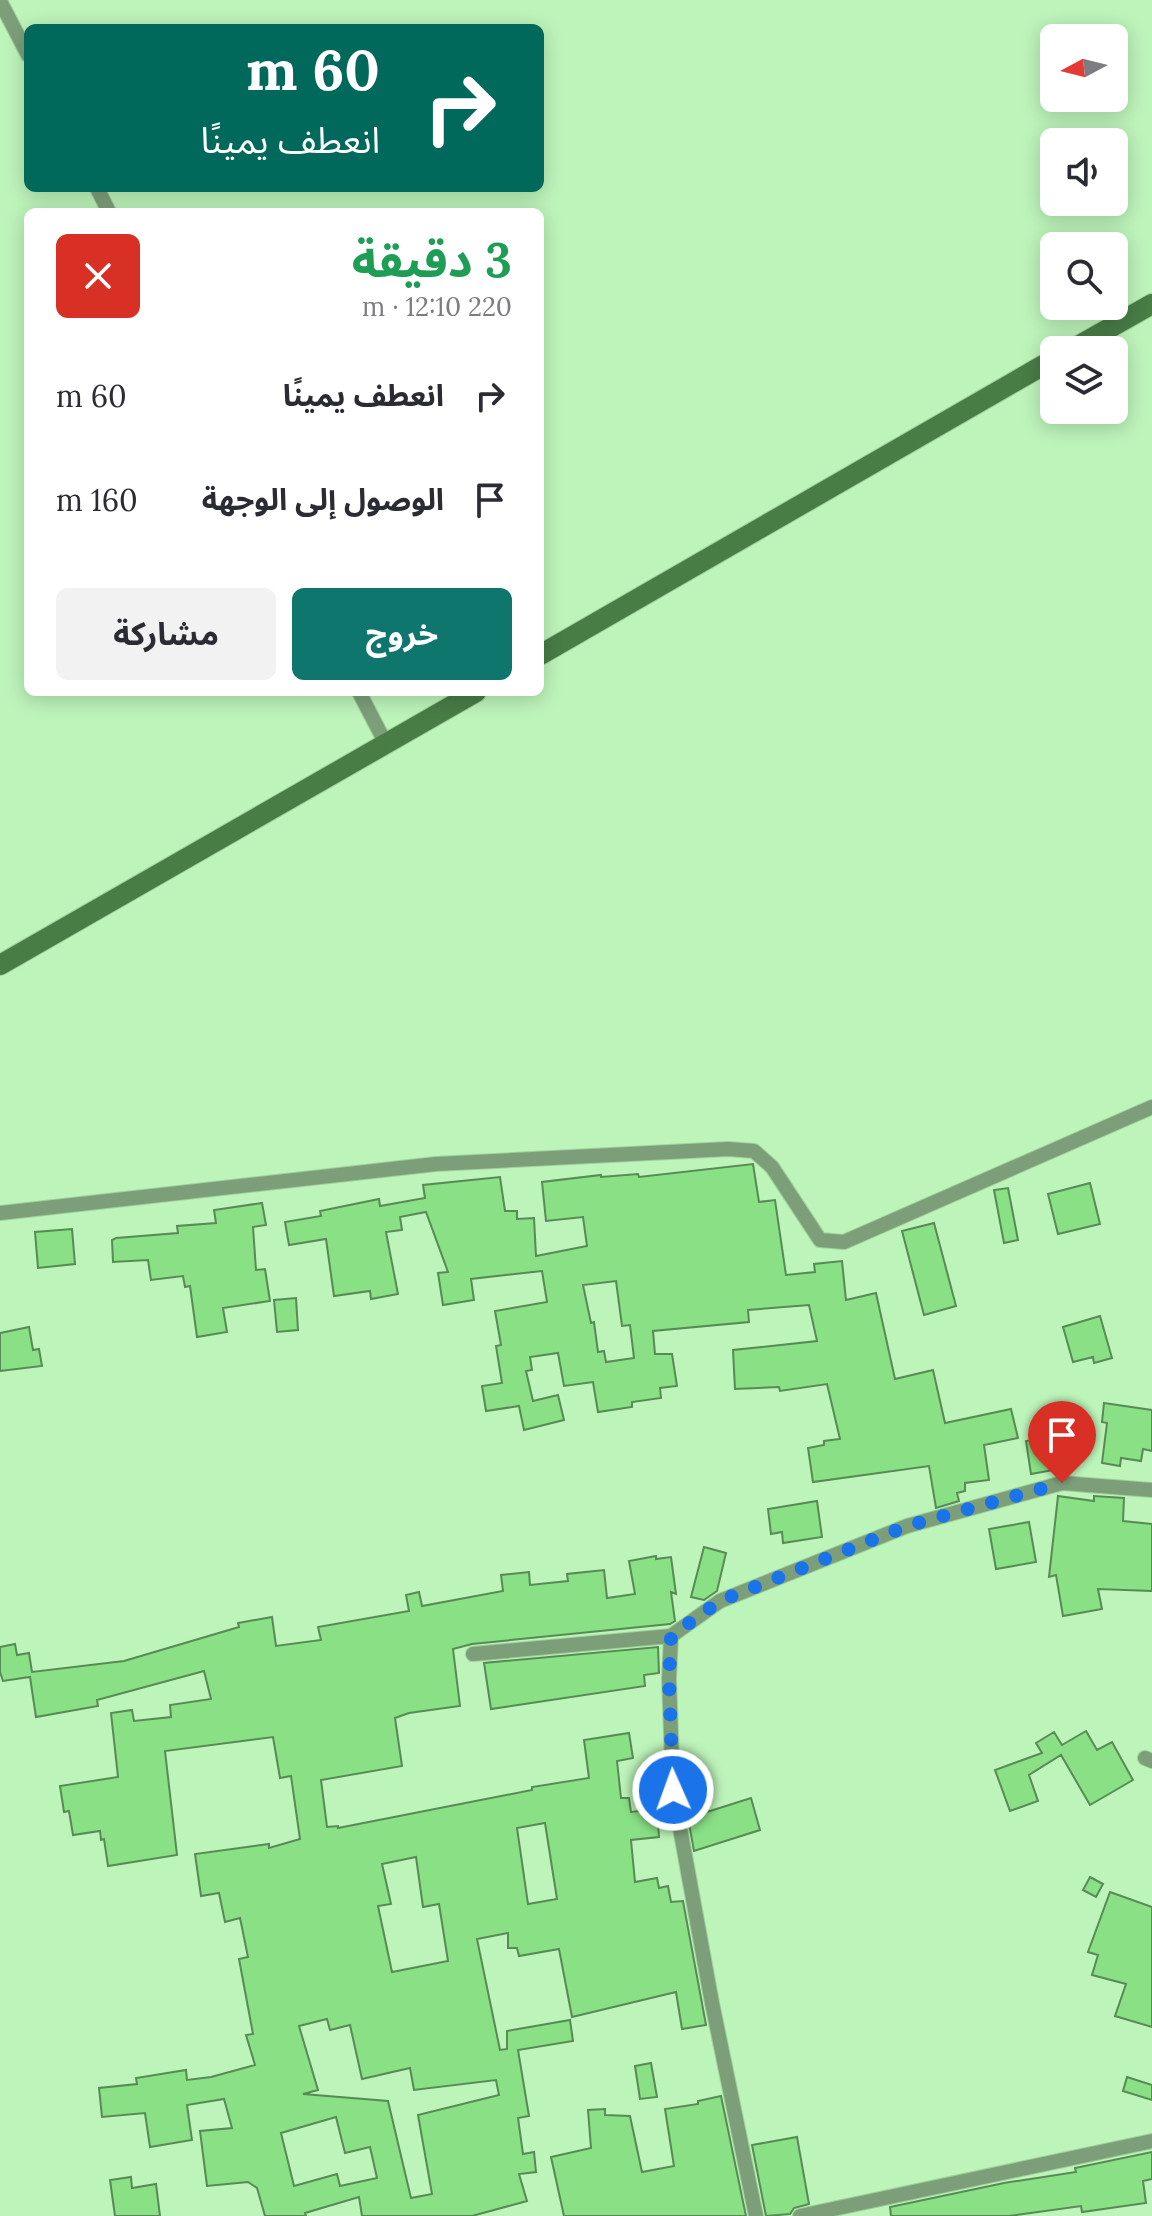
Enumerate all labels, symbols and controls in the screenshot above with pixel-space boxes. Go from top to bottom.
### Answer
north arrow [1040,24,1128,112]
map controls [1040,24,1128,424]
text: 60 m [246,34,380,105]
icon: right [408,56,512,160]
text: انعطف يمينًا [201,117,380,163]
button: sound [1040,128,1128,216]
text: 3 دقيقة [352,229,512,290]
button: search [1040,232,1128,320]
button: close [56,234,140,318]
text: 220 m · 12:10 [362,290,512,323]
button: layers [1040,336,1128,424]
icon: right [468,374,512,418]
text: انعطف يمينًا [283,376,444,414]
text: 60 m [56,377,127,415]
icon: arrive [468,478,512,522]
text: الوصول إلى الوجهة [202,480,444,518]
text: 160 m [56,481,138,519]
button: مشاركة [56,588,276,680]
button: خروج [292,588,512,680]
pin [1028,1401,1096,1483]
icon: arrive [1040,1413,1084,1457]
position arrow [631,1748,715,1832]

